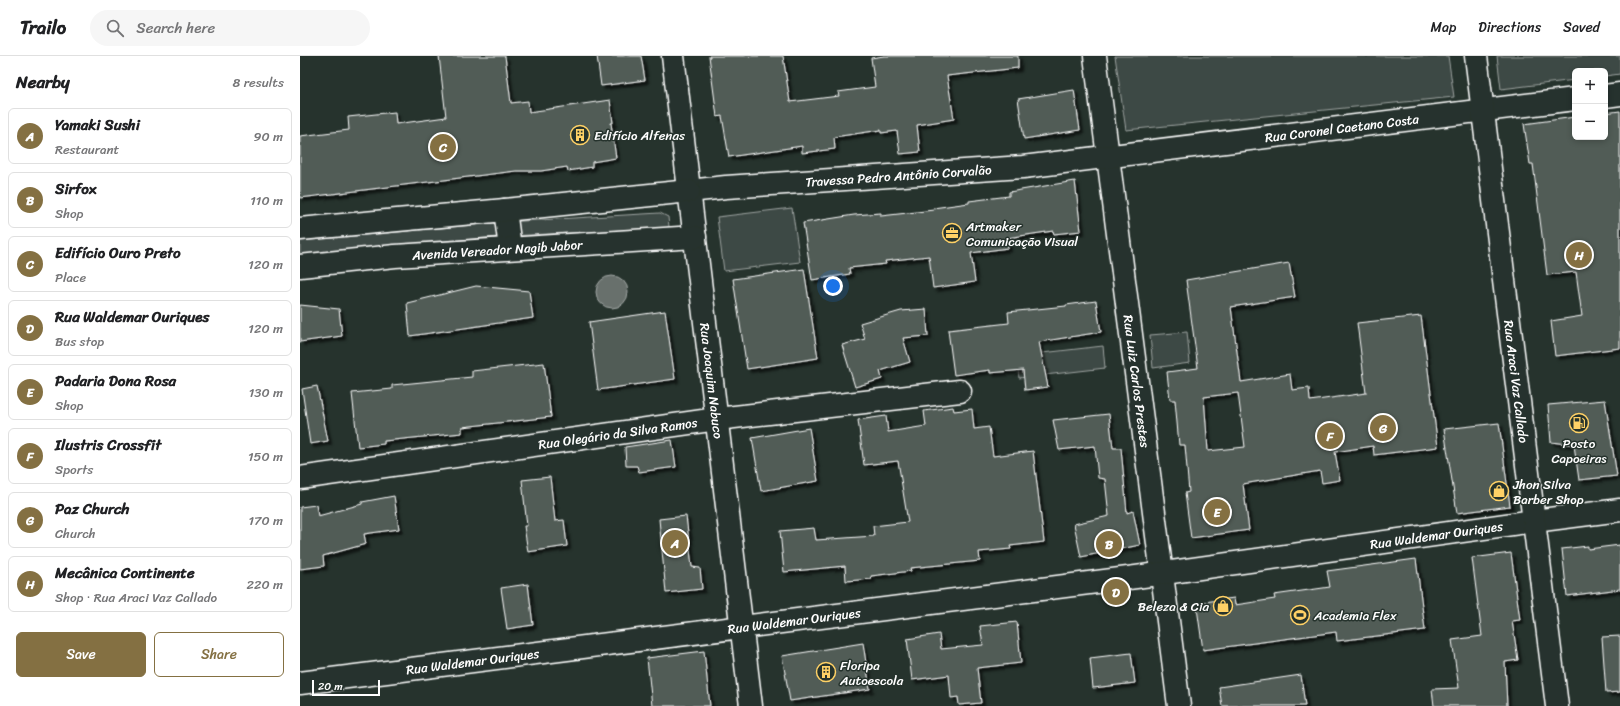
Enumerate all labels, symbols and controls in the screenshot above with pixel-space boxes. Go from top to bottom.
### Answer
search box [90,10,370,46]
text: Trailo [20,11,66,44]
text: Search here [136,15,215,41]
text: Map [1430,15,1456,40]
text: Directions [1478,15,1541,40]
text: Saved [1563,15,1600,40]
icon: search [104,17,126,39]
text: Nearby [16,67,70,97]
map controls [1572,68,1608,140]
button: + [1572,68,1608,104]
text: 8 results [232,71,284,94]
button: − [1572,104,1608,140]
street label: Rua Coronel Caetano Costa [1263,107,1420,149]
text: Yamaki Sushi [55,112,140,138]
building icon: Edifício Alfenas [569,124,591,146]
place label: Edifício Alfenas [594,124,686,147]
text: A [26,125,34,148]
text: 90 m [253,125,283,148]
pin: C [430,132,456,162]
text: Restaurant [55,138,119,161]
street label: Travessa Pedro Antônio Corvalão [805,158,993,193]
text: Sirfox [55,176,97,202]
text: B [26,189,34,212]
text: 110 m [250,189,283,212]
text: Shop [55,202,83,225]
place label: Artmaker Comunicação Visual [965,215,1078,253]
office icon: Artmaker Comunicação Visual [941,222,963,244]
street label: Avenida Vereador Nagib Jabor [411,233,584,266]
text: Edifício Ouro Preto [55,240,181,266]
pin: H [1566,240,1592,270]
text: C [26,253,34,276]
text: 120 m [248,253,283,276]
text: Place [55,266,86,289]
your location [823,276,843,296]
text: Rua Waldemar Ouriques [55,304,209,330]
street label: Rua Luiz Carlos Prestes [1117,313,1157,449]
text: D [26,317,34,340]
text: 120 m [248,317,283,340]
street label: Rua Araci Vaz Callado [1497,319,1536,445]
street label: Rua Joaquim Nabuco [694,321,730,440]
text: Bus stop [55,330,104,353]
text: Padaria Dona Rosa [55,368,176,394]
text: E [26,381,34,404]
text: 130 m [249,381,283,404]
text: Shop [55,394,83,417]
street label: Rua Olegário da Silva Ramos [537,410,699,456]
fuel station icon: Posto Capoeiras [1568,412,1590,434]
pin: G [1370,413,1396,443]
pin: F [1317,421,1343,451]
text: Ilustris Crossfit [55,432,161,458]
place label: Posto Capoeiras [1551,432,1607,470]
text: F [26,445,34,468]
text: 150 m [248,445,283,468]
text: Sports [55,458,93,481]
place label: Jhon Silva Barber Shop [1512,473,1584,511]
shop icon: Jhon Silva Barber Shop [1488,480,1510,502]
text: Paz Church [55,496,129,522]
pin: E [1204,497,1230,527]
text: G [26,509,34,532]
text: 170 m [248,509,283,532]
street label: Rua Waldemar Ouriques [1368,514,1505,555]
text: Church [55,522,96,545]
pin: A [662,528,688,558]
pin: B [1096,529,1122,559]
text: Mecânica Continente [55,560,195,586]
text: H [25,573,35,596]
text: 220 m [246,573,283,596]
pin: D [1103,577,1129,607]
text: Shop · Rua Araci Vaz Callado [55,586,217,609]
place label: Beleza & Cia [1138,595,1209,618]
shop icon: Beleza & Cia [1212,595,1234,617]
street label: Rua Waldemar Ouriques [726,600,863,640]
sports icon: Academia Flex [1289,604,1311,626]
place label: Academia Flex [1313,604,1397,627]
button: Save [16,632,146,677]
button: Share [154,632,284,677]
street label: Rua Waldemar Ouriques [405,641,542,681]
place label: Floripa Autoescola [839,654,904,692]
building icon: Floripa Autoescola [815,661,837,683]
text: 20 m [318,677,343,696]
scale bar [312,678,380,697]

